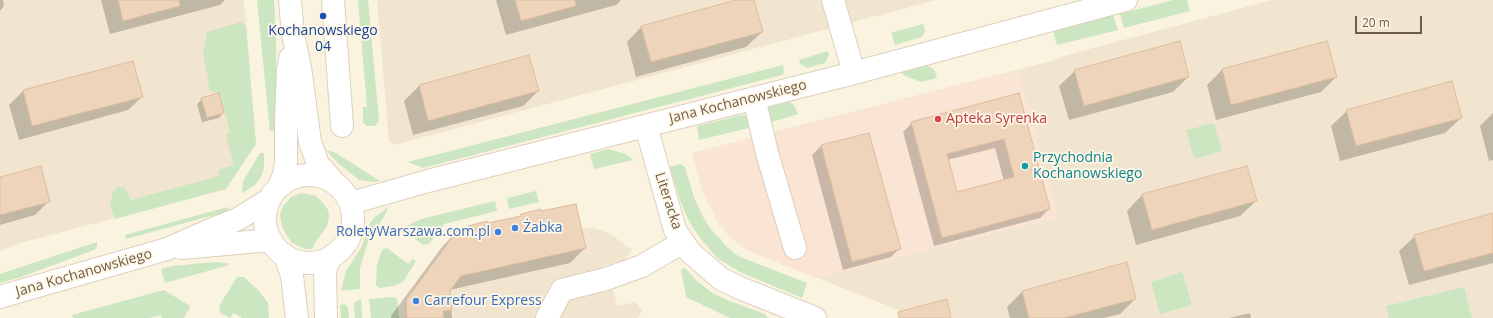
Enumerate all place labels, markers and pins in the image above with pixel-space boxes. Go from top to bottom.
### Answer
marker: Kochanowskiego 04 [318,11,328,21]
place label: Kochanowskiego 04 [268,23,378,56]
place label: Apteka Syrenka [946,111,1047,127]
marker: Apteka Syrenka [933,114,943,124]
place label: Przychodnia Kochanowskiego [1033,150,1142,182]
marker: Przychodnia Kochanowskiego [1020,161,1030,171]
place label: Żabka [523,220,562,236]
marker: Żabka [510,223,520,233]
place label: RoletyWarszawa.com.pl [336,224,490,240]
marker: RoletyWarszawa.com.pl [493,227,503,237]
place label: Carrefour Express [424,293,542,309]
marker: Carrefour Express [411,296,421,306]

